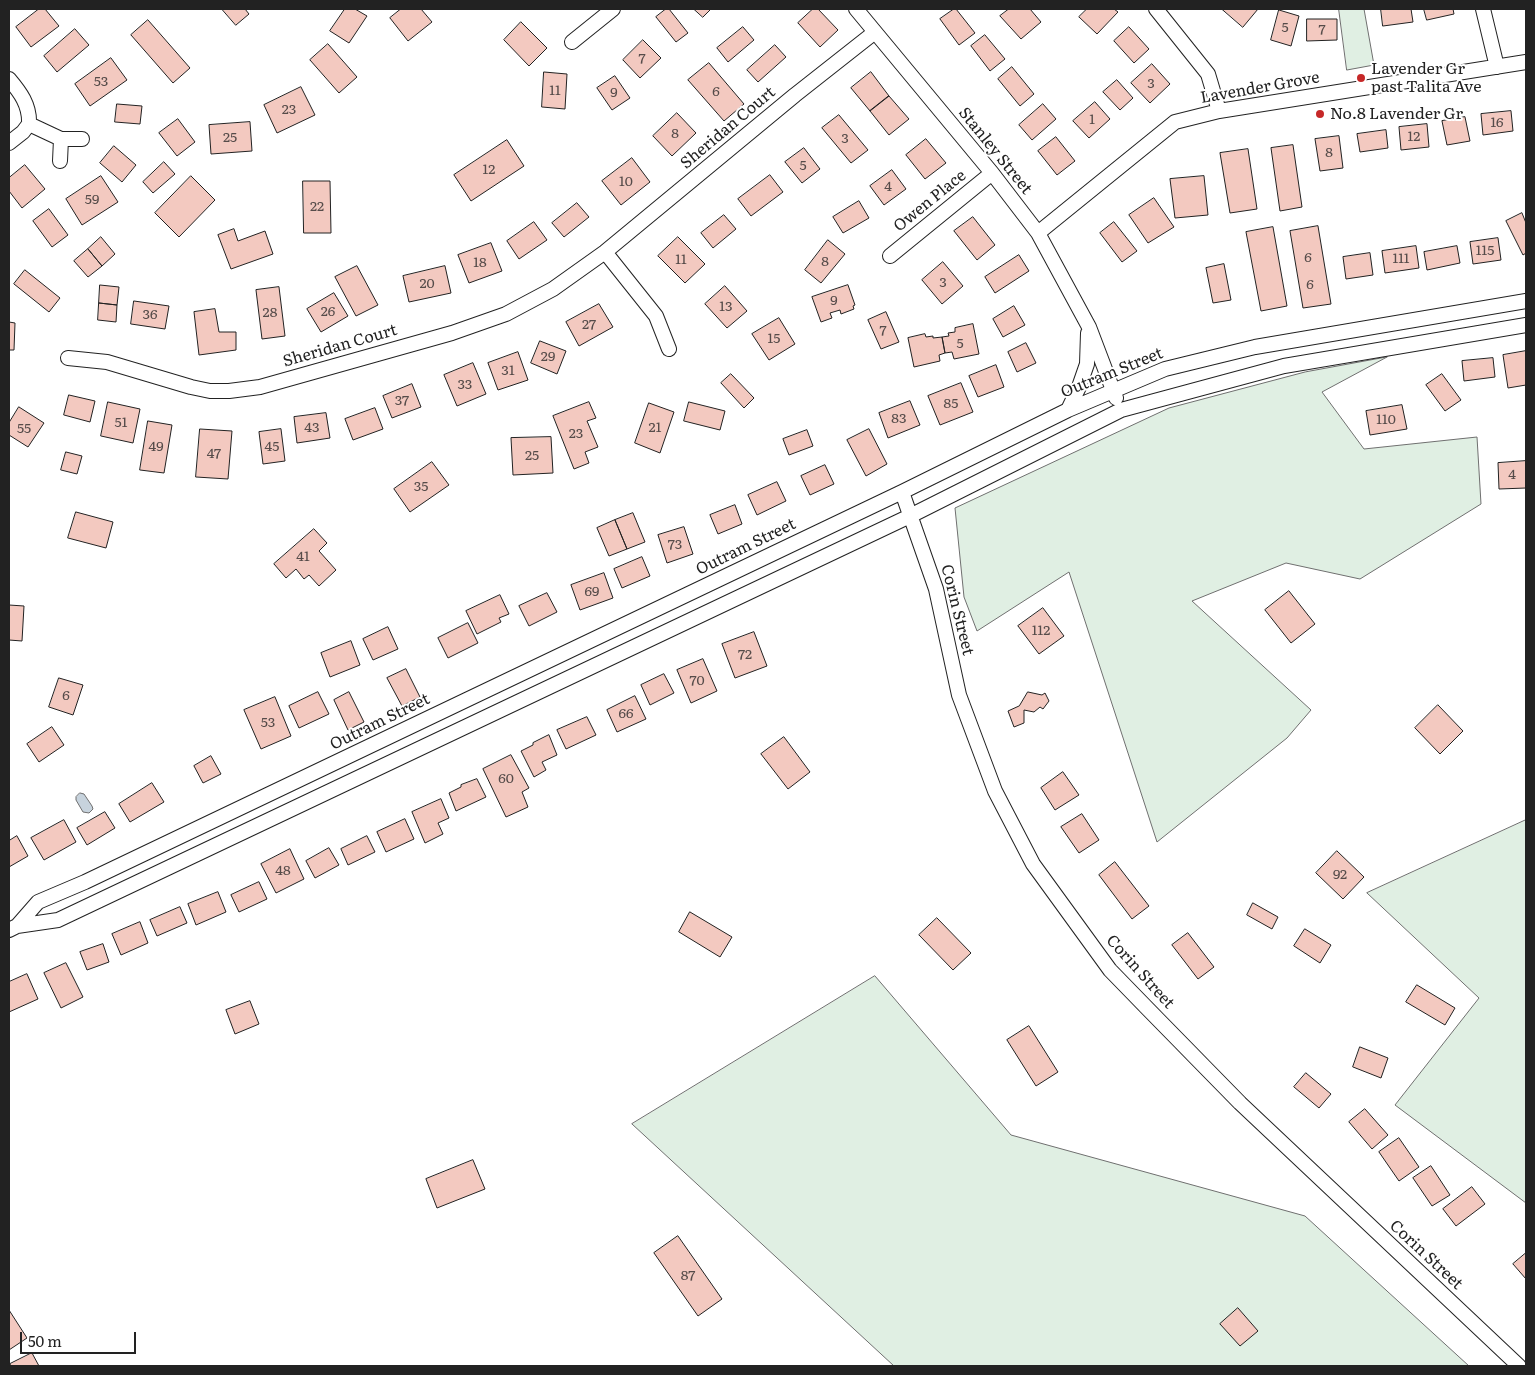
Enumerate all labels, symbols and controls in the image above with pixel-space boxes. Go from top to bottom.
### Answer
house number: 5 [1281,20,1289,36]
house number: 7 [1318,22,1326,38]
house number: 7 [638,51,646,67]
place label: Lavender Gr past Talita Ave [1371,59,1481,97]
street label: Lavender Grove [1199,68,1321,108]
marker: Lavender Gr past Talita Ave [1355,72,1367,84]
house number: 53 [94,74,108,90]
house number: 3 [1147,76,1155,92]
house number: 11 [549,83,561,99]
street label: Sheridan Court [677,83,779,173]
house number: 6 [712,84,720,100]
house number: 9 [610,85,618,101]
house number: 23 [282,102,296,118]
street label: Stanley Street [954,104,1036,198]
place label: No.8 Lavender Gr [1330,104,1463,124]
marker: No.8 Lavender Gr [1314,108,1326,120]
house number: 1 [1089,112,1095,128]
house number: 16 [1490,115,1504,131]
house number: 8 [671,126,679,142]
house number: 12 [1408,129,1420,145]
house number: 25 [223,130,237,146]
house number: 3 [841,131,849,147]
house number: 8 [1325,145,1333,161]
house number: 5 [799,158,807,174]
house number: 12 [483,162,495,178]
street label: Owen Place [890,166,970,236]
house number: 10 [619,174,633,190]
house number: 4 [884,179,892,195]
house number: 59 [85,192,99,208]
house number: 22 [310,199,324,215]
house number: 115 [1476,243,1494,259]
house number: 6 [1304,250,1312,266]
house number: 111 [1392,251,1410,267]
house number: 11 [675,252,687,268]
house number: 8 [821,254,829,270]
house number: 18 [473,255,487,271]
house number: 3 [939,275,947,291]
house number: 20 [419,276,435,292]
house number: 6 [1306,277,1314,293]
house number: 9 [830,293,838,309]
house number: 13 [719,299,733,315]
house number: 26 [321,304,335,320]
house number: 28 [263,305,277,321]
house number: 36 [142,307,158,323]
house number: 27 [582,317,596,333]
street label: Sheridan Court [281,321,399,371]
house number: 7 [879,323,887,339]
house number: 15 [768,331,780,347]
house number: 5 [956,336,964,352]
street label: Outram Street [1058,344,1166,402]
house number: 29 [541,349,555,365]
house number: 31 [501,363,515,379]
house number: 33 [458,377,472,393]
house number: 37 [395,393,409,409]
house number: 85 [944,396,958,412]
house number: 83 [891,411,907,427]
house number: 110 [1376,412,1396,428]
house number: 51 [115,415,127,431]
house number: 43 [304,420,320,436]
house number: 21 [649,420,661,436]
house number: 55 [17,421,31,437]
house number: 23 [569,426,583,442]
house number: 49 [148,439,164,455]
house number: 45 [265,439,279,455]
house number: 47 [207,446,221,462]
house number: 25 [525,448,539,464]
house number: 4 [1508,467,1516,483]
house number: 35 [414,479,428,495]
street label: Outram Street [693,515,799,579]
house number: 73 [668,537,682,553]
house number: 41 [296,549,310,565]
street label: Corin Street [936,563,978,657]
house number: 69 [585,584,599,600]
house number: 112 [1032,623,1050,639]
house number: 72 [738,647,752,663]
house number: 70 [689,673,705,689]
house number: 6 [62,688,70,704]
street label: Outram Street [327,690,433,754]
house number: 66 [618,706,634,722]
house number: 53 [261,715,275,731]
house number: 60 [498,771,514,787]
house number: 48 [275,863,291,879]
house number: 92 [1333,867,1347,883]
street label: Corin Street [1102,931,1178,1013]
street label: Corin Street [1385,1216,1467,1294]
house number: 87 [681,1268,695,1284]
scale bar [22,1322,139,1354]
text: 50 m [28,1329,62,1352]

